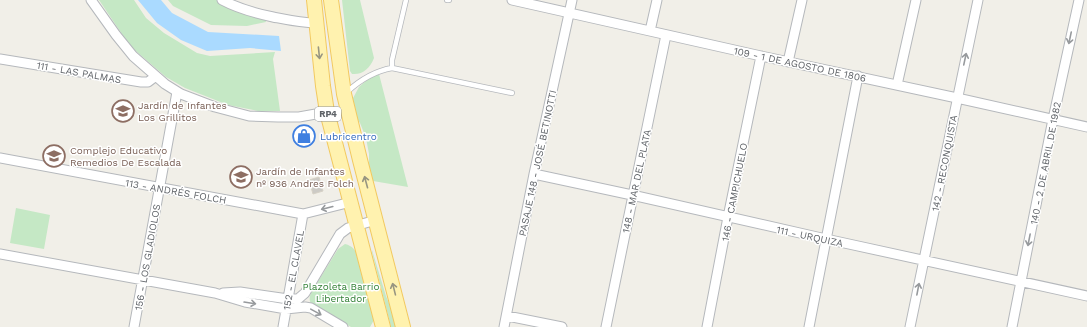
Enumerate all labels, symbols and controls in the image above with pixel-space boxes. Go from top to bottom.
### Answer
one-way arrow [1066,31,1074,44]
street label: 109 - 1 DE AGOSTO DE 1806 [733,45,867,84]
one-way arrow [316,46,323,59]
one-way arrow [962,53,970,66]
street label: 111 - LAS PALMAS [36,60,122,85]
street label: PASAJE 148 - JOSÉ BETINOTTI [517,89,558,237]
school or university icon: Jardín de Infantes Los Grillitos [110,98,136,124]
place label: Jardín de Infantes Los Grillitos [138,100,227,123]
street label: 140 - 2 DE ABRIL DE 1982 [1028,101,1063,225]
road number: RP4 [315,107,341,121]
street label: 142 - RECONQUISTA [930,114,959,212]
shop icon: Lubricentro [291,123,317,149]
street label: 148 - MAR DEL PLATA [620,128,653,234]
place label: Lubricentro [320,131,377,142]
street label: 146 - CAMPICHUELO [720,142,749,242]
school or university icon: Complejo Educativo Remedios De Escalada [41,143,67,169]
place label: Complejo Educativo Remedios De Escalada [70,145,181,168]
school or university icon: Jardín de Infantes nº 936 Andres Folch [228,164,254,190]
place label: Jardín de Infantes nº 936 Andres Folch [256,166,354,189]
one-way arrow [362,176,369,189]
street label: 113 - ANDRÉS FOLCH [124,177,227,206]
street label: 156 - LOS GLADIOLOS [133,203,162,311]
one-way arrow [321,205,334,212]
street label: 111 - URQUIZA [776,224,845,249]
street label: 152 - EL CLAVEL [281,229,306,311]
one-way arrow [1025,233,1033,246]
park label: Plazoleta Barrio Libertador [303,281,379,304]
one-way arrow [389,283,397,296]
one-way arrow [915,283,923,296]
one-way arrow [243,299,256,307]
one-way arrow [310,308,322,316]

